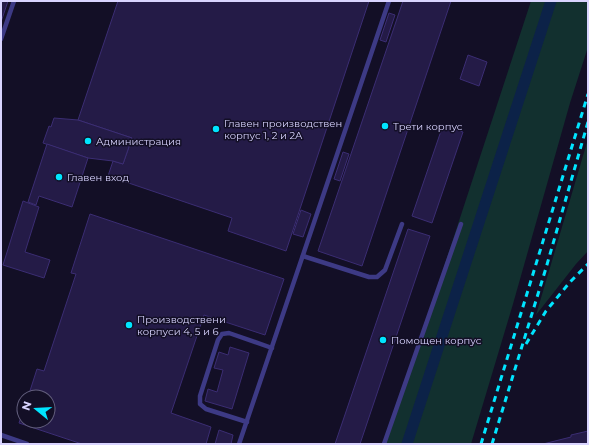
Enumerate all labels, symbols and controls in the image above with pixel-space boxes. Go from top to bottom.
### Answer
place label: Главен производствен корпус 1, 2 и 2А [224,117,342,142]
place label: Трети корпус [393,120,463,133]
marker: Трети корпус [380,121,390,131]
marker: Главен производствен корпус 1, 2 и 2А [211,124,221,134]
place label: Администрация [96,135,181,148]
marker: Администрация [83,136,93,146]
place label: Главен вход [67,171,129,184]
marker: Главен вход [54,172,64,182]
place label: Производствени корпуси 4, 5 и 6 [137,313,226,338]
marker: Производствени корпуси 4, 5 и 6 [124,320,134,330]
place label: Помощен корпус [391,334,482,347]
marker: Помощен корпус [378,335,388,345]
north arrow [16,389,56,429]
text: N [18,400,35,412]

